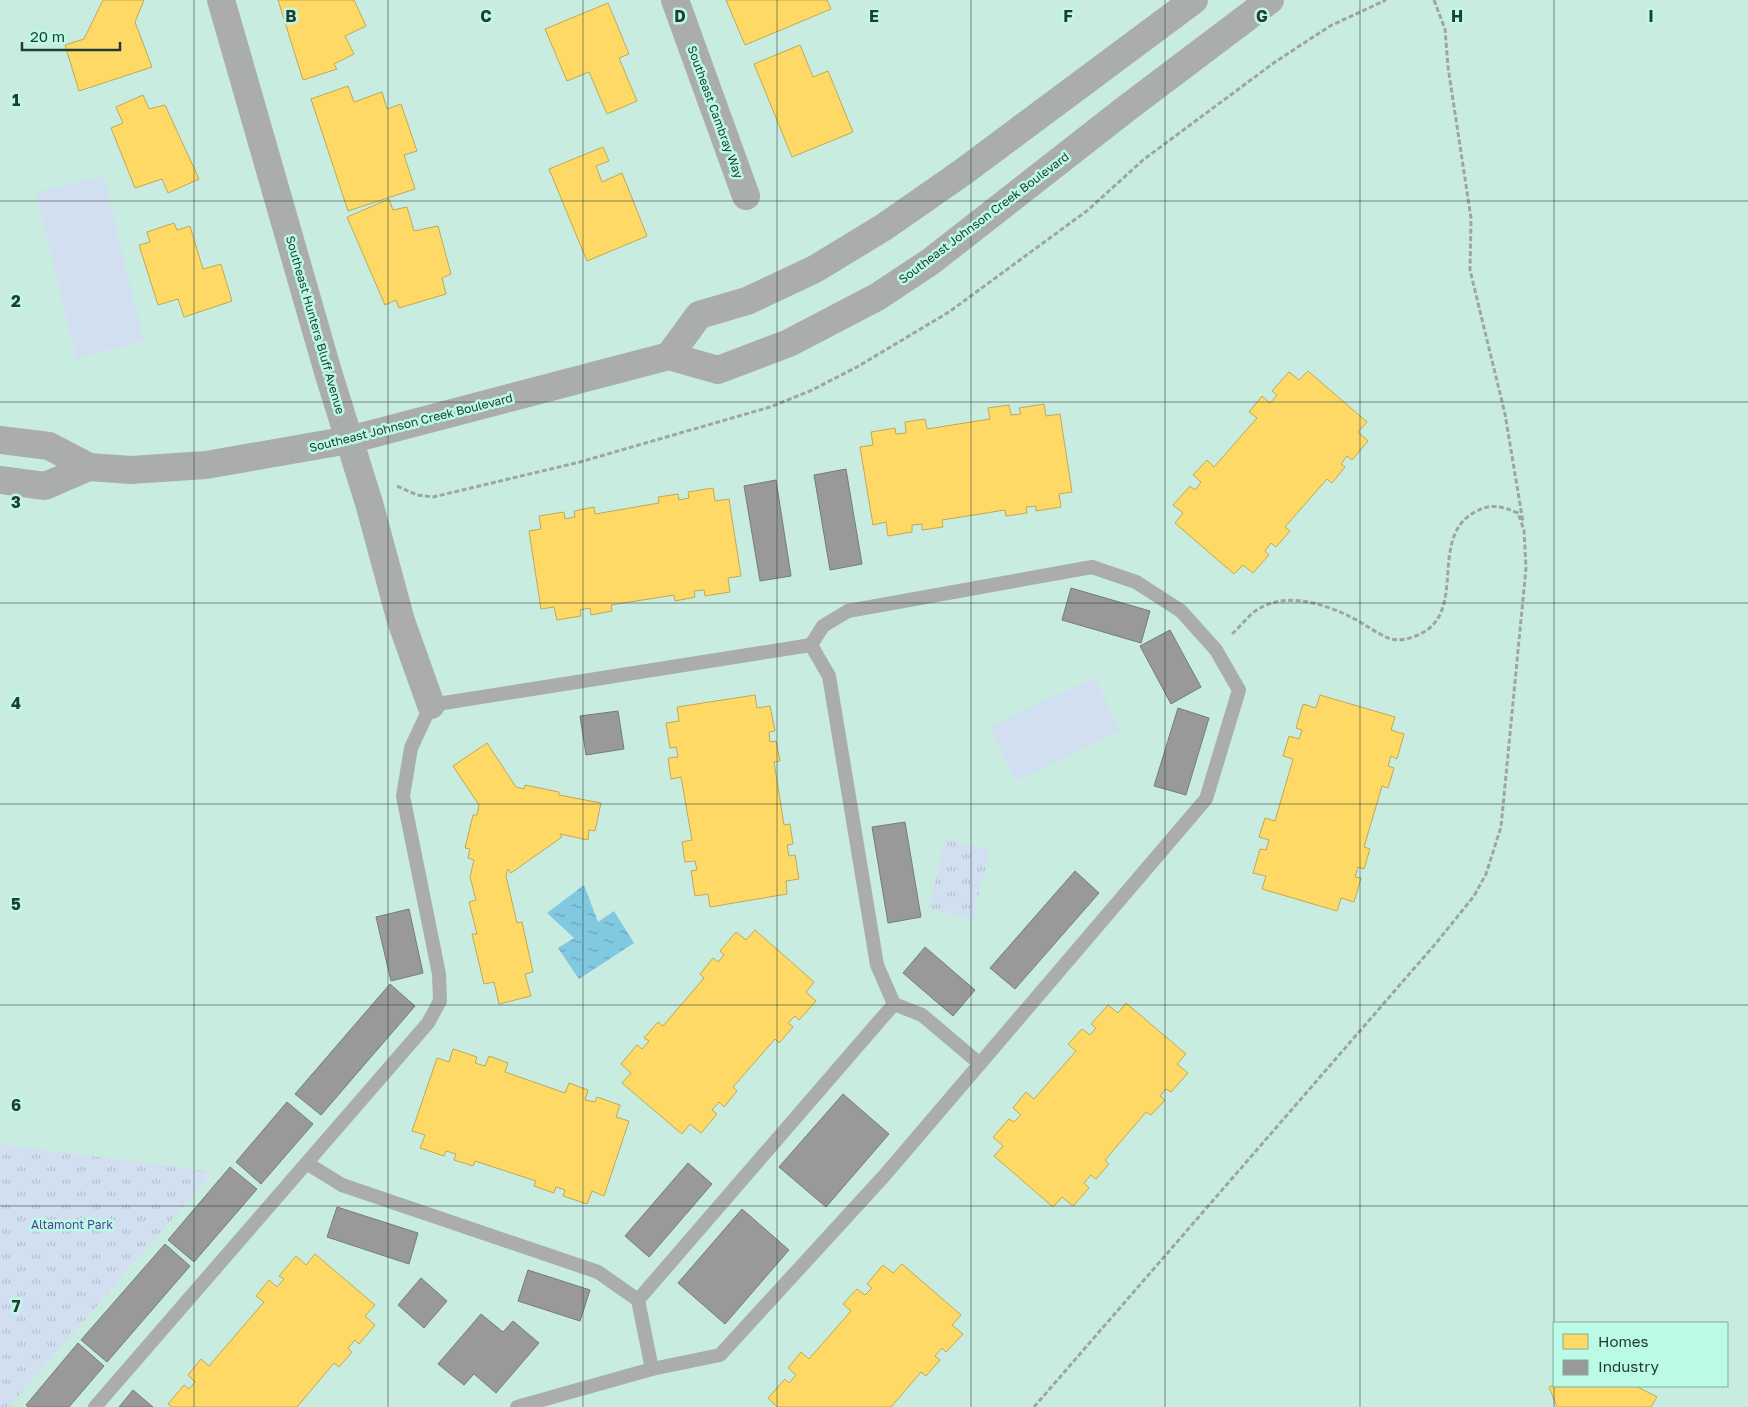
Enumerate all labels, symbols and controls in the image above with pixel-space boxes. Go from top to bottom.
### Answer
text: B [285,6,297,26]
text: C [480,6,492,26]
text: D [674,6,686,26]
text: E [869,6,879,26]
text: F [1063,6,1073,26]
text: G [1256,6,1268,26]
text: H [1451,6,1463,26]
text: I [1648,6,1654,26]
scale bar [22,20,120,52]
text: 20 m [30,27,65,45]
street label: Southeast Cambray Way [684,43,747,181]
text: 1 [12,90,20,110]
street label: Southeast Johnson Creek Boulevard [896,149,1072,287]
street label: Southeast Hunters Bluff Avenue [283,234,348,416]
text: 2 [11,291,21,311]
street label: Southeast Johnson Creek Boulevard [308,390,514,455]
text: 3 [11,492,21,512]
text: 4 [11,693,21,713]
text: 5 [11,894,21,914]
text: 6 [11,1095,21,1115]
park label: Altamont Park [31,1217,113,1232]
text: 7 [12,1296,21,1316]
legend [1553,1322,1728,1387]
text: Homes [1598,1332,1648,1350]
text: Industry [1598,1357,1659,1375]

